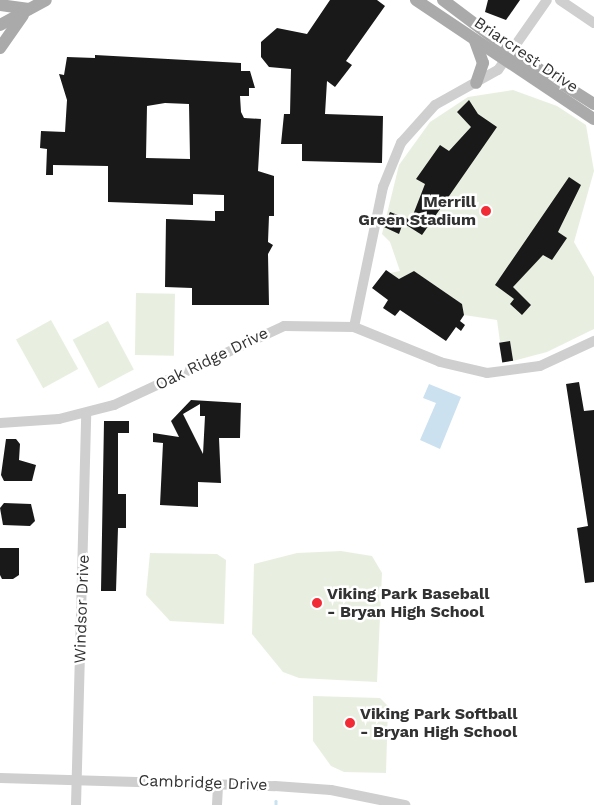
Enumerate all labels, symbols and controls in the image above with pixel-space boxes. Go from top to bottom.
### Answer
street label: Briarcrest Drive [470,13,582,97]
place label: Merrill Green Stadium [358,192,476,230]
marker: Merrill Green Stadium [480,205,492,217]
street label: Oak Ridge Drive [152,323,272,395]
street label: Windsor Drive [70,554,94,664]
place label: Viking Park Baseball - Bryan High School [327,584,490,622]
marker: Viking Park Baseball - Bryan High School [311,597,323,609]
place label: Viking Park Softball - Bryan High School [360,704,518,742]
marker: Viking Park Softball - Bryan High School [344,717,356,729]
street label: Cambridge Drive [138,771,268,795]

